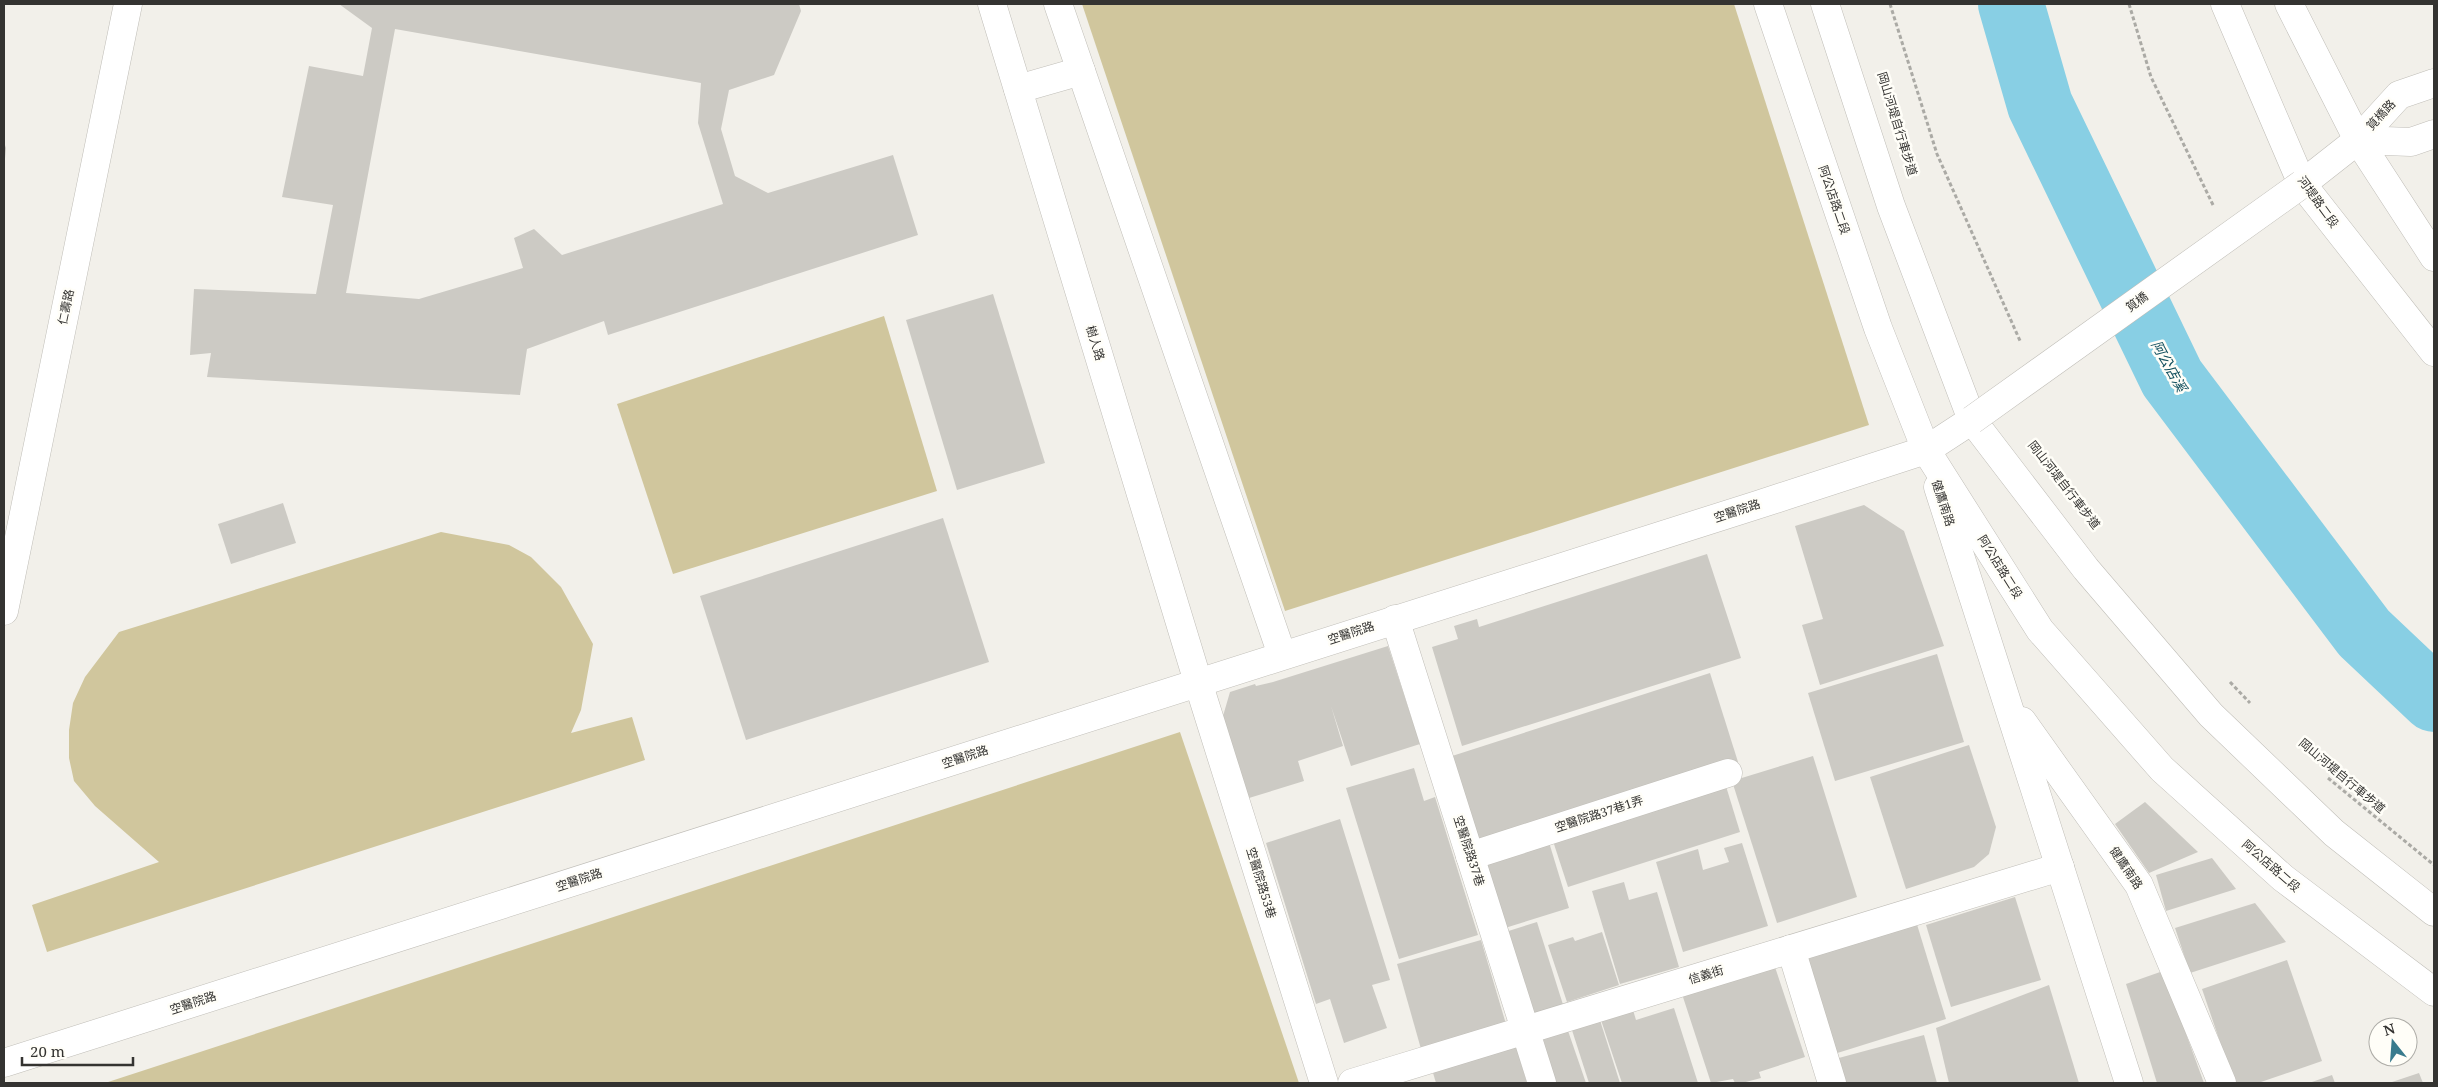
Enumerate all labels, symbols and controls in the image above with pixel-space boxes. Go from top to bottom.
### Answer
street label: 岡山河堤自行車步道 [1874,70,1921,178]
street label: 筧橋路 [2362,96,2399,134]
street label: 阿公店路二段 [1815,163,1854,237]
street label: 河堤路二段 [2294,172,2343,231]
street label: 仁壽路 [53,288,78,326]
street label: 筧橋 [2122,288,2151,316]
street label: 樹人路 [1082,323,1109,363]
water label: 阿公店溪 [2148,337,2192,397]
street label: 岡山河堤自行車步道 [2024,437,2104,532]
street label: 健鷹南路 [1928,477,1959,528]
street label: 空醫院路 [1711,495,1762,526]
street label: 阿公店路二段 [1974,532,2027,602]
street label: 空醫院路 [1325,617,1376,648]
street label: 岡山河堤自行車步道 [2295,734,2389,817]
street label: 空醫院路 [939,741,990,772]
street label: 空醫院路37巷1弄 [1552,791,1645,836]
street label: 空醫院路37巷 [1450,813,1489,888]
street label: 阿公店路二段 [2239,836,2304,896]
street label: 健鷹南路 [2106,843,2147,892]
street label: 空醫院路53巷 [1243,845,1280,920]
street label: 空醫院路 [553,864,604,895]
street label: 信義街 [1686,961,1726,988]
street label: 空醫院路 [167,987,218,1018]
north arrow [2368,1017,2418,1067]
text: N [2381,1018,2397,1040]
scale bar [22,1034,134,1066]
text: 20 m [30,1041,65,1061]

